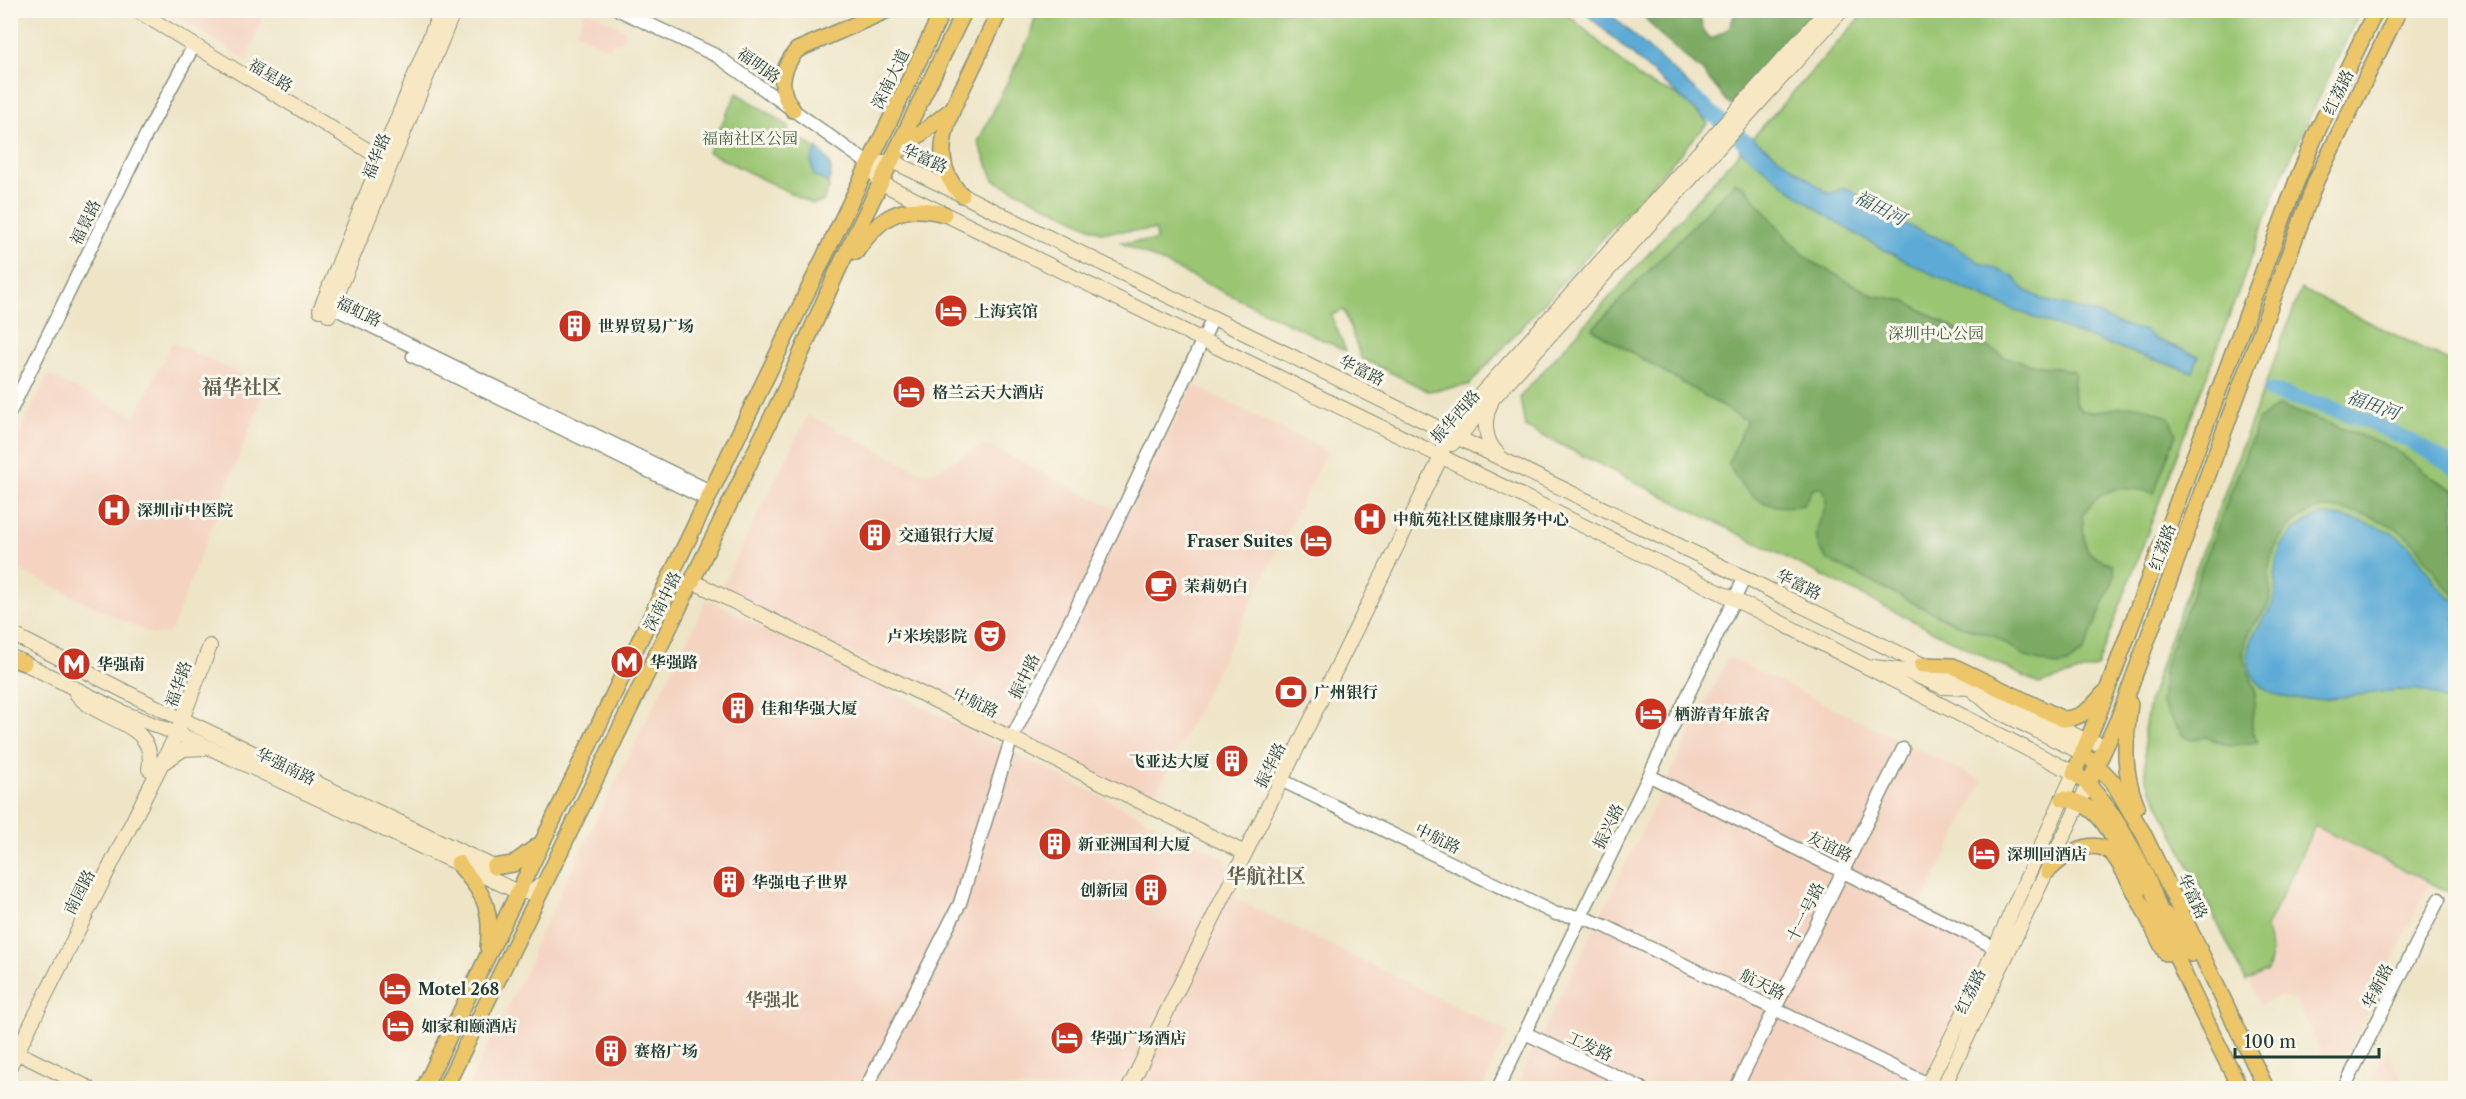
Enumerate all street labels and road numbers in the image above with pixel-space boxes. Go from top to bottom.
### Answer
street label: 福明路 [734,43,784,87]
street label: 深南大道 [867,46,913,112]
street label: 福星路 [245,54,297,96]
street label: 红荔路 [2318,66,2358,118]
street label: 福华路 [358,130,394,182]
street label: 华富路 [899,139,951,177]
street label: 福景路 [65,196,105,248]
street label: 福虹路 [333,291,385,331]
street label: 华富路 [1336,350,1388,390]
street label: 振华西路 [1426,386,1484,446]
street label: 红荔路 [2144,521,2180,573]
street label: 华富路 [1773,564,1825,604]
street label: 深南中路 [639,568,685,634]
street label: 振中路 [1004,650,1044,702]
street label: 福华路 [160,658,196,710]
street label: 中航路 [950,682,1002,722]
street label: 振华路 [1250,739,1290,791]
street label: 华强南路 [253,743,319,789]
street label: 振兴路 [1588,800,1628,852]
street label: 中航路 [1412,818,1464,858]
street label: 友谊路 [1804,826,1856,866]
street label: 南园路 [59,866,99,918]
street label: 华富路 [2174,870,2212,922]
street label: 十一号路 [1782,879,1828,945]
street label: 华新路 [2357,960,2397,1012]
street label: 航天路 [1737,964,1789,1004]
street label: 红荔路 [1950,965,1990,1017]
street label: 工发路 [1564,1027,1616,1065]

